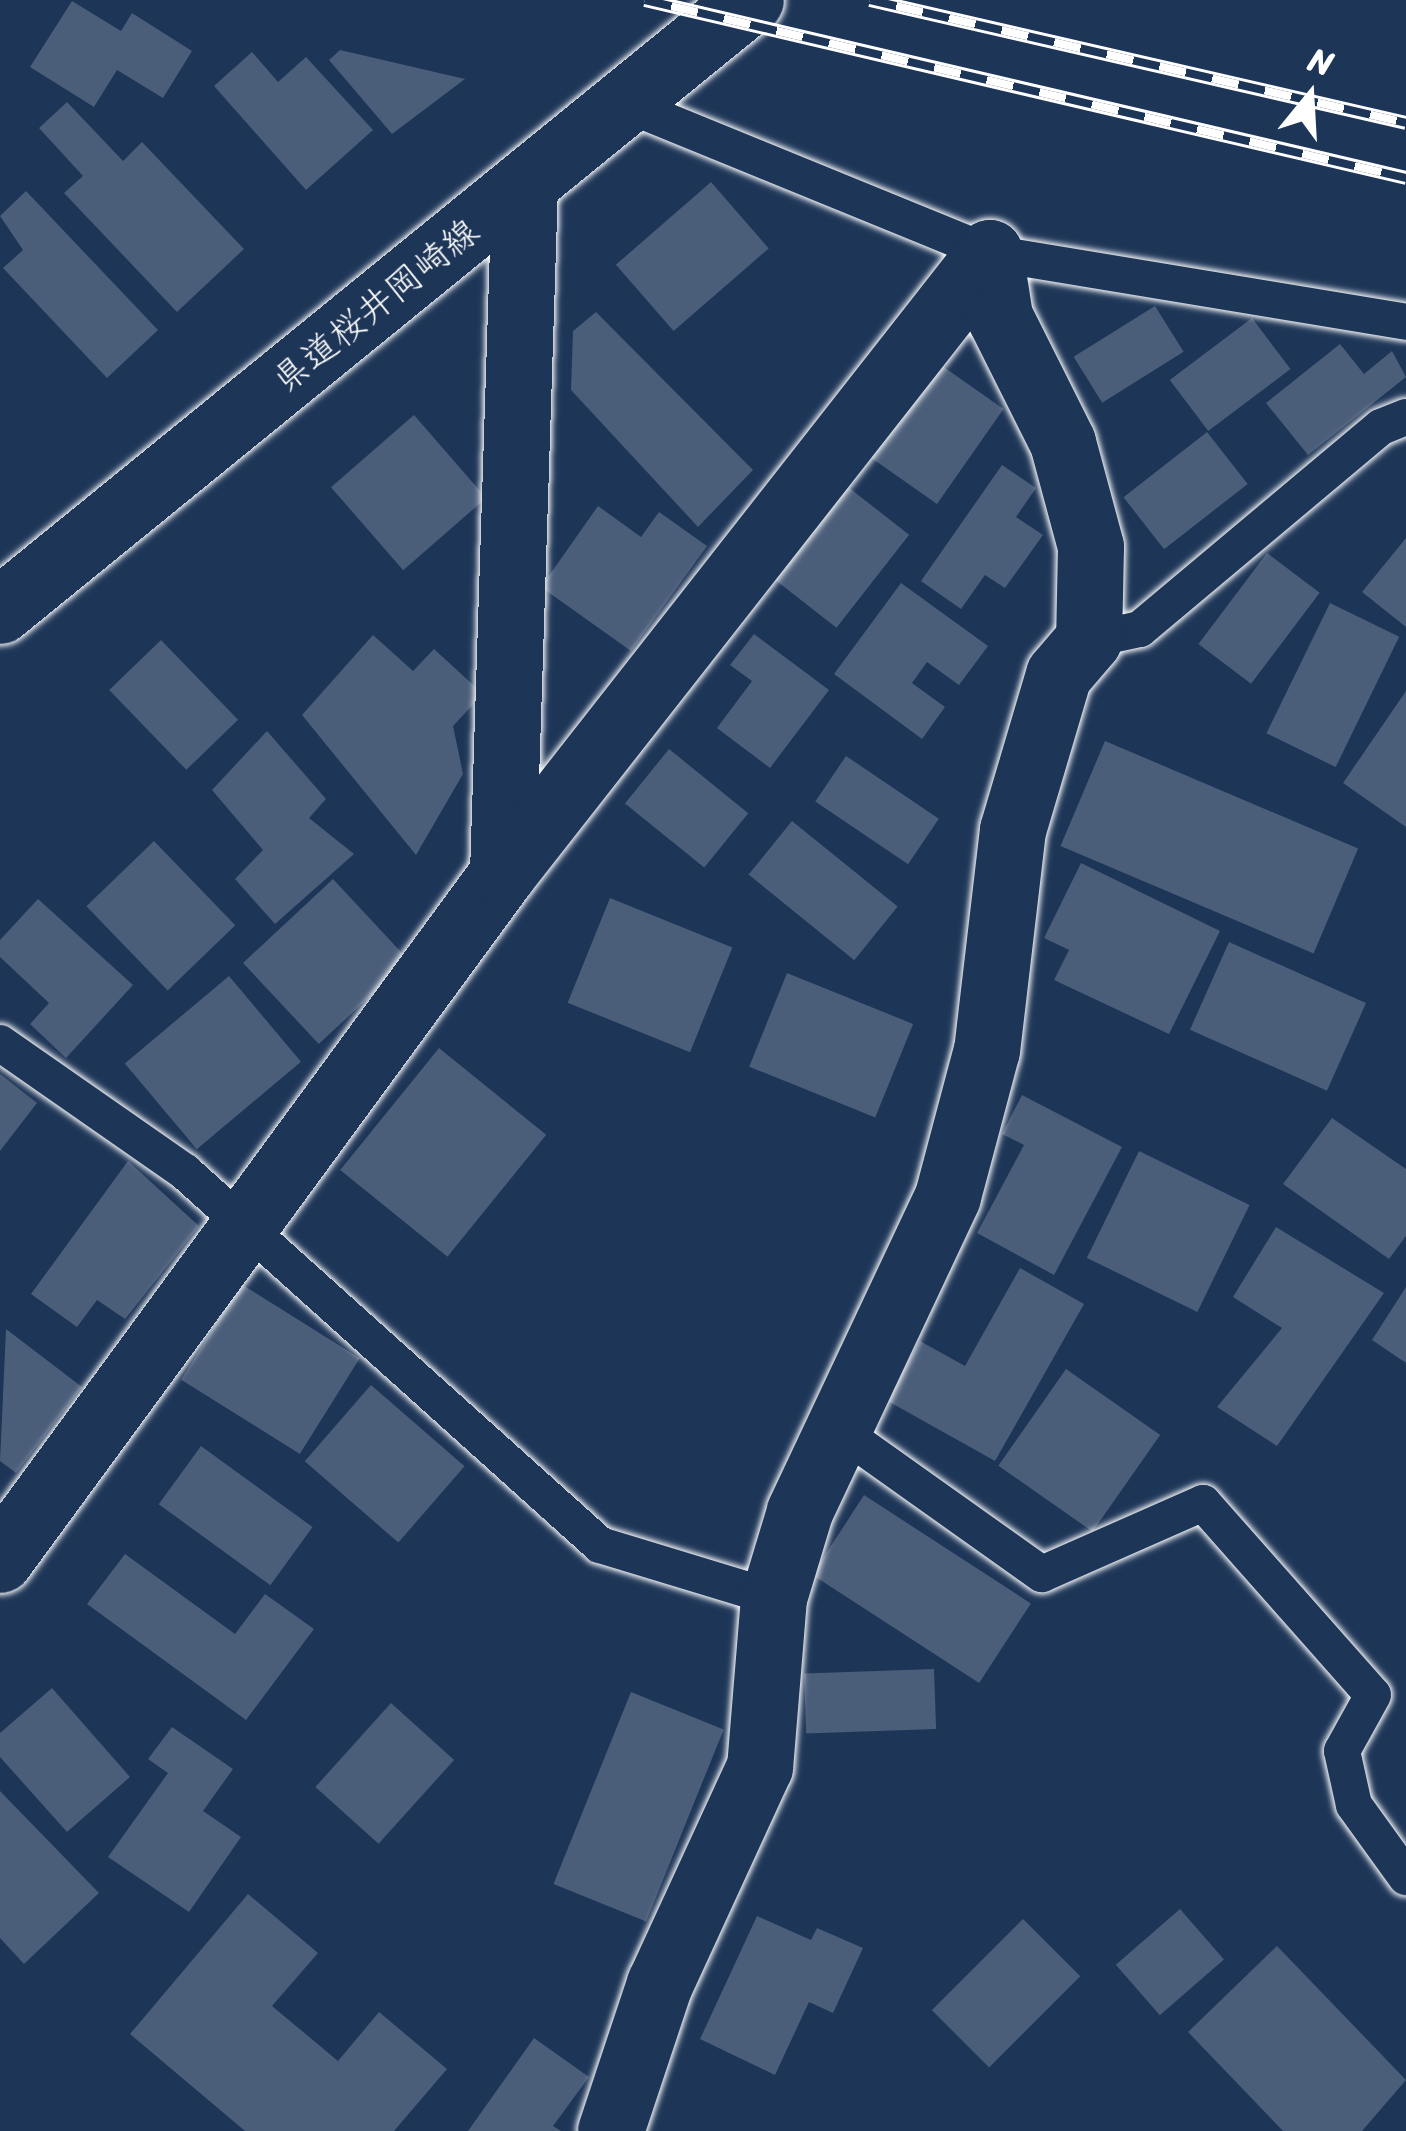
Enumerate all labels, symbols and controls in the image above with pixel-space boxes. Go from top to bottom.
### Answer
text: N [1301,31,1341,93]
north arrow [1250,36,1370,156]
street label: 県道桜井岡崎線 [264,210,488,402]

